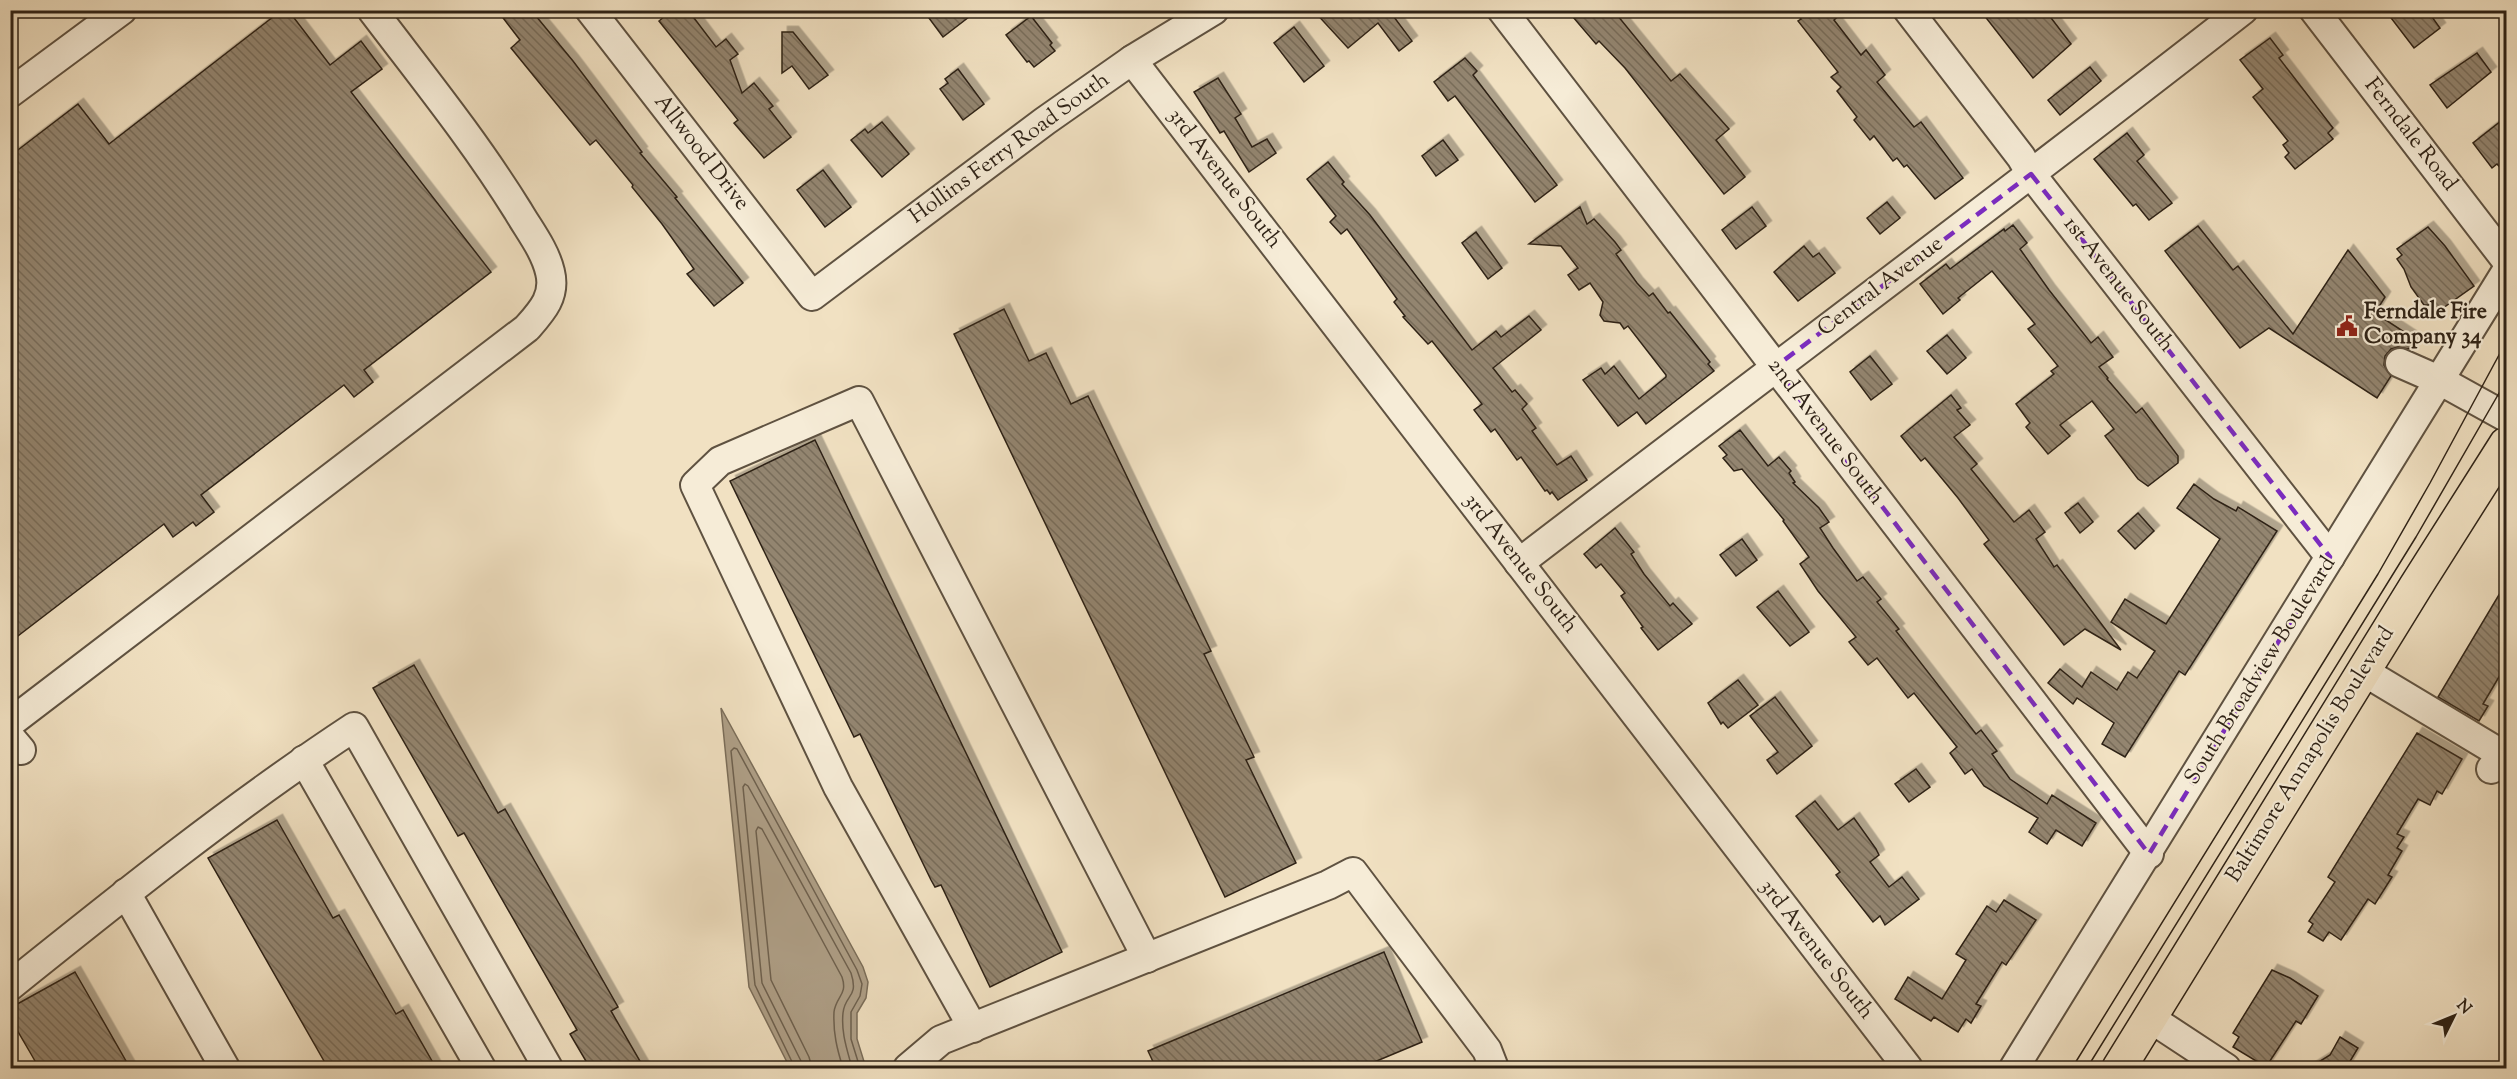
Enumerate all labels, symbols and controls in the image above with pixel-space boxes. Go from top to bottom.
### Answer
street label: Hollins Ferry Road South [903,65,1117,233]
street label: Ferndale Road [2356,72,2464,198]
street label: Allwood Drive [645,88,757,218]
street label: 3rd Avenue South [1159,102,1289,256]
street label: 1st Avenue South [2055,210,2181,360]
street label: Central Avenue [1811,229,1951,345]
place label: Ferndale Fire Company 34 [2364,297,2487,354]
public building icon: Ferndale Fire Company 34 [2335,314,2359,338]
street label: 2nd Avenue South [1759,352,1891,512]
street label: 3rd Avenue South [1455,487,1585,641]
street label: South Broadview Boulevard [2177,550,2345,792]
street label: Baltimore Annapolis Boulevard [2219,621,2403,889]
street label: 3rd Avenue South [1751,873,1881,1027]
north arrow [2424,986,2484,1046]
text: N [2450,995,2476,1020]

